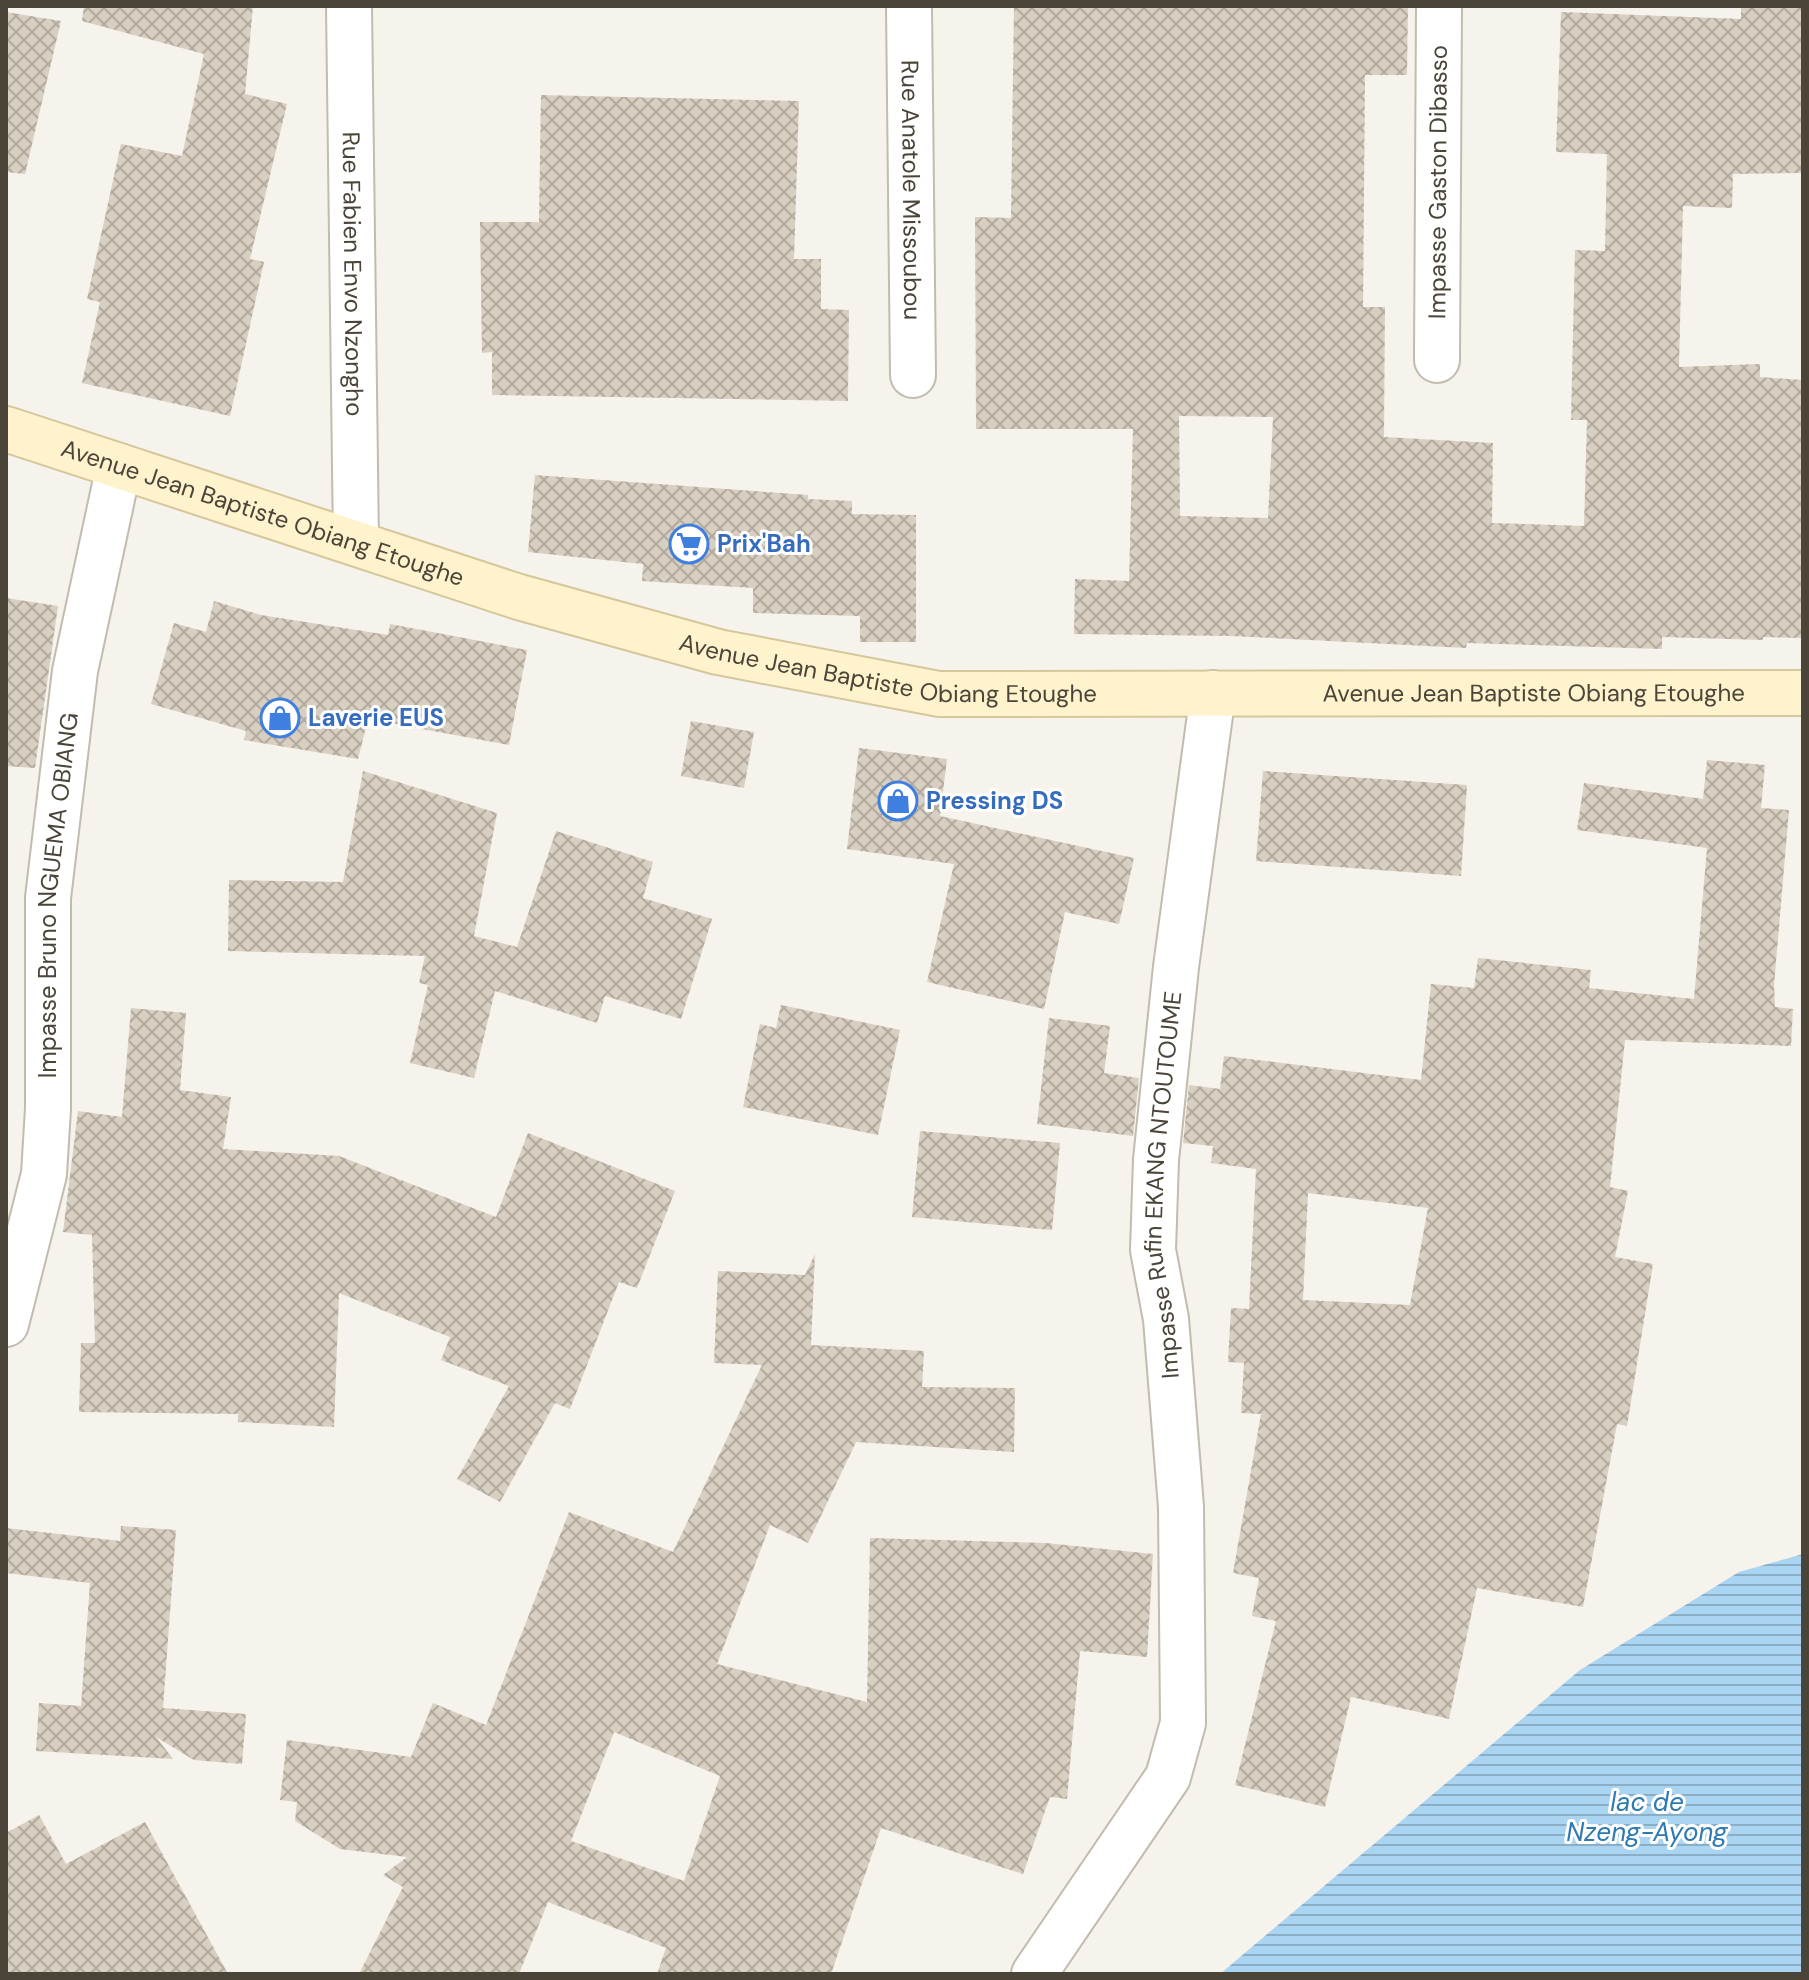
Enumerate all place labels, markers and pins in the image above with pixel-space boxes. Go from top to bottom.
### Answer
supermarket icon: Prix'Bah [668,523,710,565]
place label: Prix'Bah [717,528,811,559]
shop icon: Laverie EUS [259,697,301,739]
place label: Laverie EUS [308,702,444,733]
shop icon: Pressing DS [877,780,919,822]
place label: Pressing DS [926,785,1063,816]

